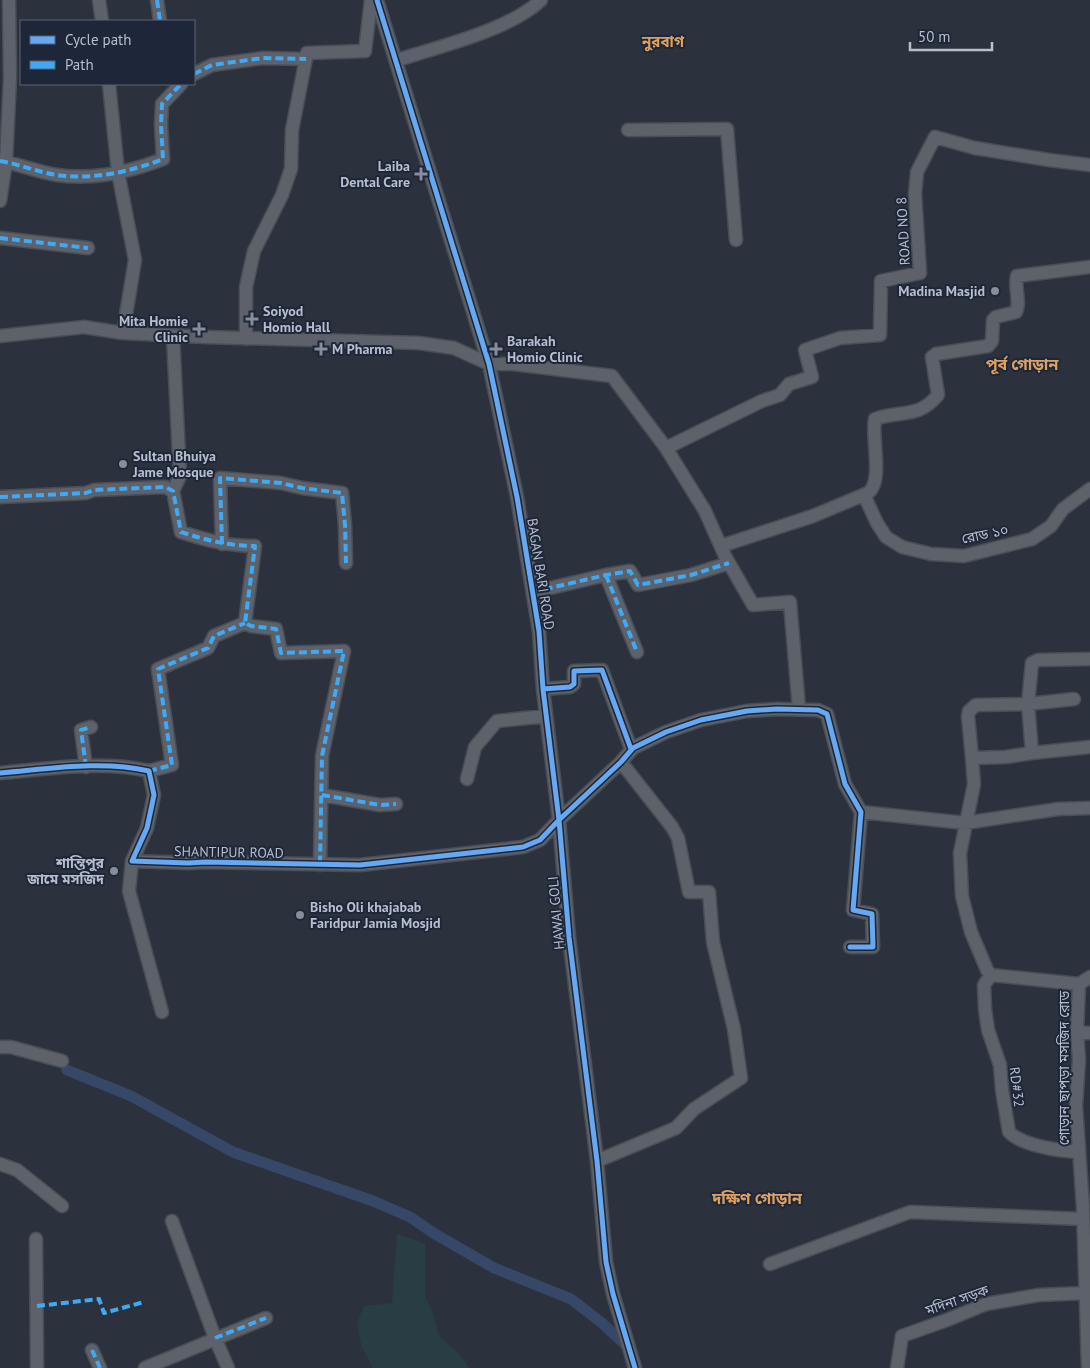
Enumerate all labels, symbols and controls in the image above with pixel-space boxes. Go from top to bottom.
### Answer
legend [20,20,195,85]
scale bar [910,20,992,52]
text: 50 m [918,27,951,46]
text: Cycle path [65,30,131,49]
district label: নুরবাগ [641,32,685,52]
text: Path [65,55,94,74]
place label: Laiba Dental Care [340,157,410,191]
marker: Laiba Dental Care [414,167,428,181]
street label: ROAD NO 8 [892,196,914,266]
place label: Madina Masjid [898,282,985,300]
marker: Madina Masjid [989,285,1001,297]
place label: Soiyod Homio Hall [263,302,331,336]
place label: Mita Homie Clinic [119,312,188,346]
marker: Soiyod Homio Hall [245,312,259,326]
marker: Mita Homie Clinic [192,322,206,336]
place label: Barakah Homio Clinic [507,332,583,366]
place label: M Pharma [332,340,393,358]
marker: M Pharma [314,342,328,356]
marker: Barakah Homio Clinic [489,342,503,356]
district label: পূর্ব গোড়ান [986,354,1059,375]
place label: Sultan Bhuiya Jame Mosque [132,447,216,481]
marker: Sultan Bhuiya Jame Mosque [117,458,129,470]
street label: BAGAN BARI ROAD [523,517,559,631]
street label: রোড ১০ [960,520,1010,548]
street label: SHANTIPUR ROAD [174,842,284,862]
place label: শান্তিপুর জামে মসজিদ [26,854,105,888]
marker: শান্তিপুর জামে মসজিদ [108,865,120,877]
street label: HAWAI GOLI [544,875,568,951]
place label: Bisho Oli khajabab Faridpur Jamia Mosjid [310,898,441,932]
marker: Bisho Oli khajabab Faridpur Jamia Mosjid [294,909,306,921]
street label: গোড়ান ছাপড়া মসজিদ রোড [1055,990,1073,1145]
street label: RD#32 [1006,1066,1028,1108]
district label: দক্ষিণ গোড়ান [711,1188,803,1208]
street label: মদিনা সড়ক [922,1281,992,1320]

